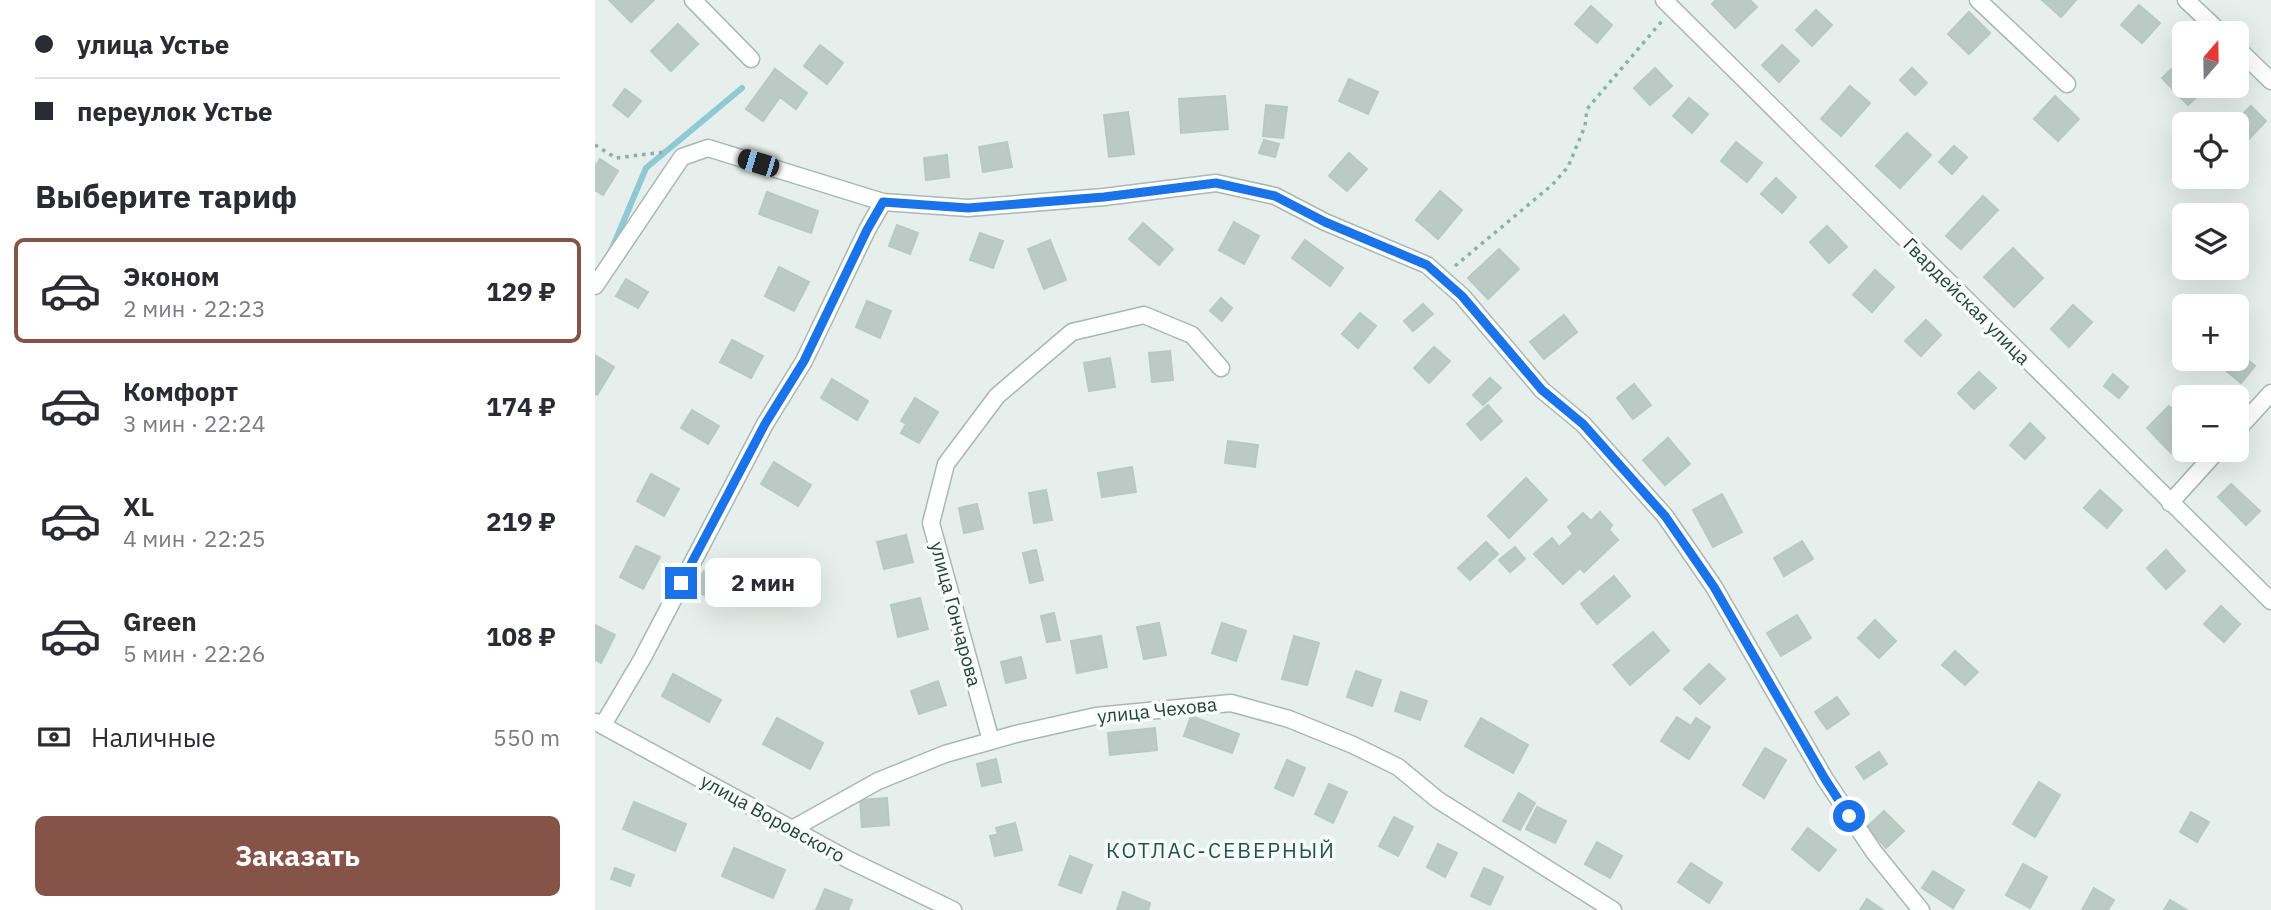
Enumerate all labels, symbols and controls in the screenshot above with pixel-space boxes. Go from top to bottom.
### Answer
north arrow [2172,21,2249,98]
map controls [2172,21,2249,462]
text: улица Устье [77,27,229,61]
text: переулок Устье [77,94,273,128]
button: locate [2172,112,2249,189]
car [735,147,782,179]
text: Выберите тариф [35,175,297,217]
button: layers [2172,203,2249,280]
street label: Гвардейская улица [1898,232,2036,370]
icon: car [39,259,102,322]
text: Эконом [123,259,220,293]
text: 129 ₽ [486,274,556,308]
text: 2 мин · 22:23 [123,293,266,323]
button: + [2172,294,2249,371]
icon: car [39,374,102,437]
text: Комфорт [123,374,238,408]
button: − [2172,385,2249,462]
text: 174 ₽ [486,389,556,423]
text: 3 мин · 22:24 [123,408,266,438]
icon: car [39,489,102,552]
text: XL [123,489,154,523]
text: 219 ₽ [486,504,556,538]
text: 4 мин · 22:25 [123,523,266,553]
street label: улица Гончарова [925,539,987,689]
callout: 2 мин [705,558,821,608]
route end [665,567,697,599]
text: 2 мин [731,567,795,597]
icon: car [39,604,102,667]
text: Green [123,604,197,638]
text: 108 ₽ [486,619,556,653]
text: 5 мин · 22:26 [123,638,266,668]
street label: улица Чехова [1096,692,1218,728]
icon: cash [35,718,73,756]
text: Наличные [91,720,216,754]
text: 550 m [493,722,560,752]
street label: улица Воровского [697,768,849,868]
route start [1833,800,1865,832]
button: Заказать [35,816,560,896]
district label: КОТЛАС-СЕВЕРНЫЙ [1106,836,1336,864]

